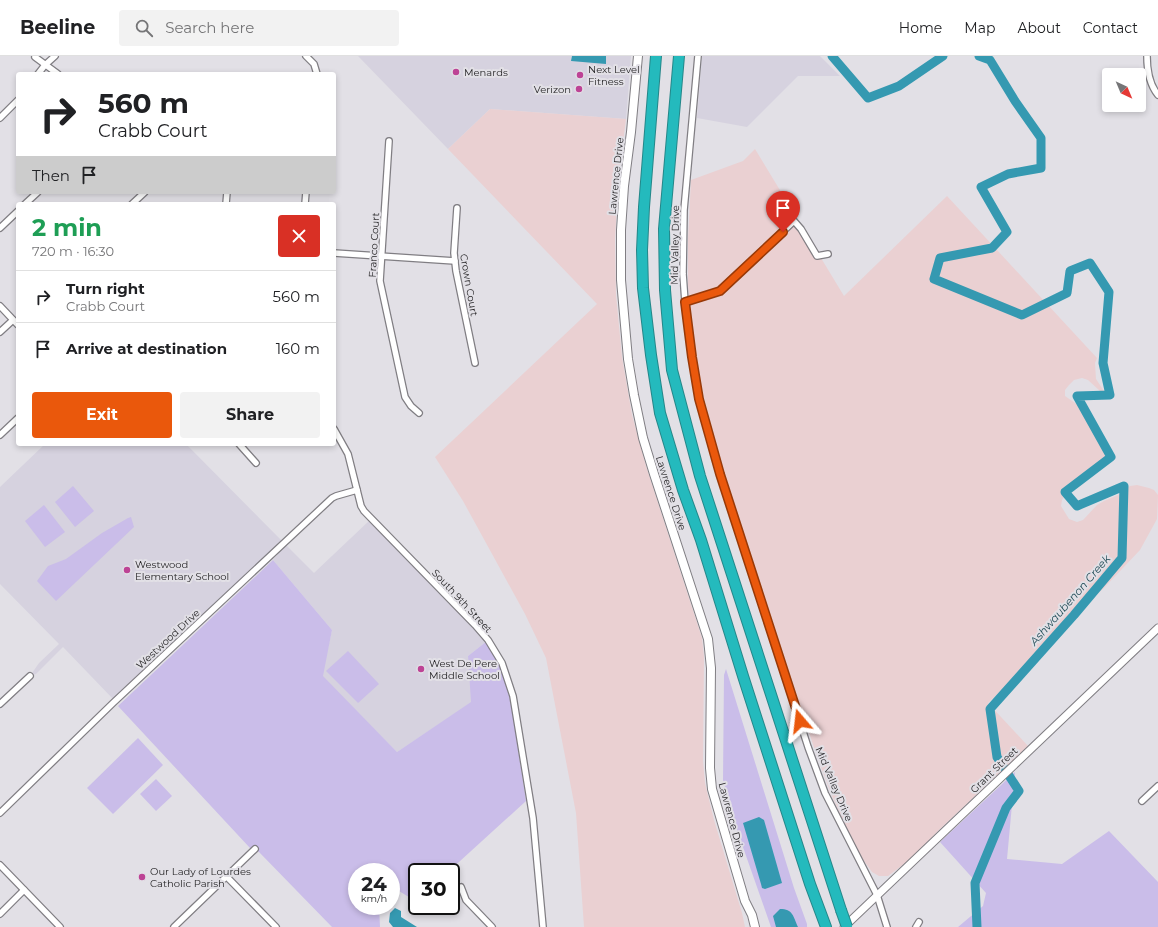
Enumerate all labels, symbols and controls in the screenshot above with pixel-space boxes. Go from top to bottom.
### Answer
search box [119,10,399,46]
text: Beeline [20,16,95,39]
icon: search [133,17,155,39]
text: Search here [165,18,254,37]
text: Home [899,19,942,37]
text: Map [964,19,995,37]
text: About [1017,19,1061,37]
text: Contact [1083,19,1138,37]
place label: Next Level Fitness [588,63,640,88]
place label: Menards [464,66,508,79]
marker: Menards [451,67,461,77]
north arrow [1102,68,1146,112]
map controls [1102,68,1146,112]
marker: Next Level Fitness [575,70,585,80]
place label: Verizon [534,83,571,96]
marker: Verizon [574,84,584,94]
text: 560 m [98,86,189,120]
icon: right [32,88,84,140]
text: Crabb Court [98,120,208,142]
street label: Lawrence Drive [605,137,627,215]
icon: arrive [78,164,100,186]
text: Then [32,166,70,185]
pin [766,191,800,232]
icon: arrive [772,197,794,219]
street label: Mid Valley Drive [668,205,682,285]
street label: Franco Court [366,212,382,278]
text: 2 min [32,213,102,242]
button: close [278,215,320,257]
text: 720 m · 16:30 [32,243,114,259]
street label: Crown Court [457,253,481,317]
text: Turn right [66,279,145,298]
icon: right [32,286,54,308]
text: 560 m [273,287,320,306]
text: Crabb Court [66,298,145,314]
icon: arrive [32,338,54,360]
text: Arrive at destination [66,339,227,358]
text: 160 m [276,339,320,358]
button: Exit [32,392,172,438]
button: Share [180,392,320,438]
street label: Lawrence Drive [653,454,689,532]
water label: Ashwaubenon Creek [1026,551,1114,649]
place label: Westwood Elementary School [135,558,229,583]
marker: Westwood Elementary School [122,565,132,575]
street label: South 9th Street [429,566,495,636]
street label: Westwood Drive [134,606,202,672]
place label: West De Pere Middle School [429,657,500,682]
marker: West De Pere Middle School [416,664,426,674]
position arrow [779,700,821,742]
street label: Grant Street [968,744,1020,796]
street label: Mid Valley Drive [812,745,856,823]
street label: Lawrence Drive [716,781,748,859]
speed limit sign: 30 [408,863,460,915]
place label: Our Lady of Lourdes Catholic Parish [150,865,251,890]
marker: Our Lady of Lourdes Catholic Parish [137,872,147,882]
text: 24 [361,872,387,896]
text: km/h [361,892,387,905]

